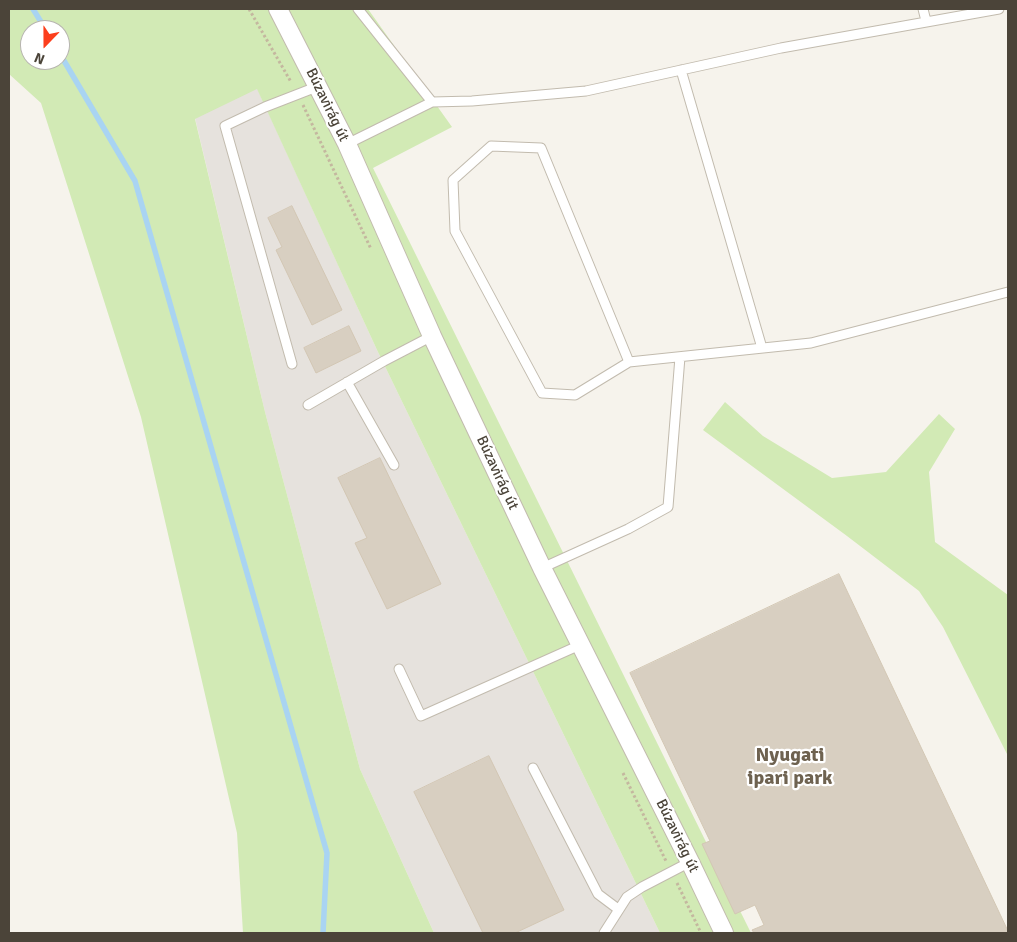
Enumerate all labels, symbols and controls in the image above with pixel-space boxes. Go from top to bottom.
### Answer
north arrow [20,20,70,70]
text: N [32,49,47,68]
street label: Búzavirág út [301,65,353,145]
street label: Búzavirág út [472,433,522,513]
district label: Nyugati ipari park [747,744,833,791]
street label: Búzavirág út [651,796,703,876]

